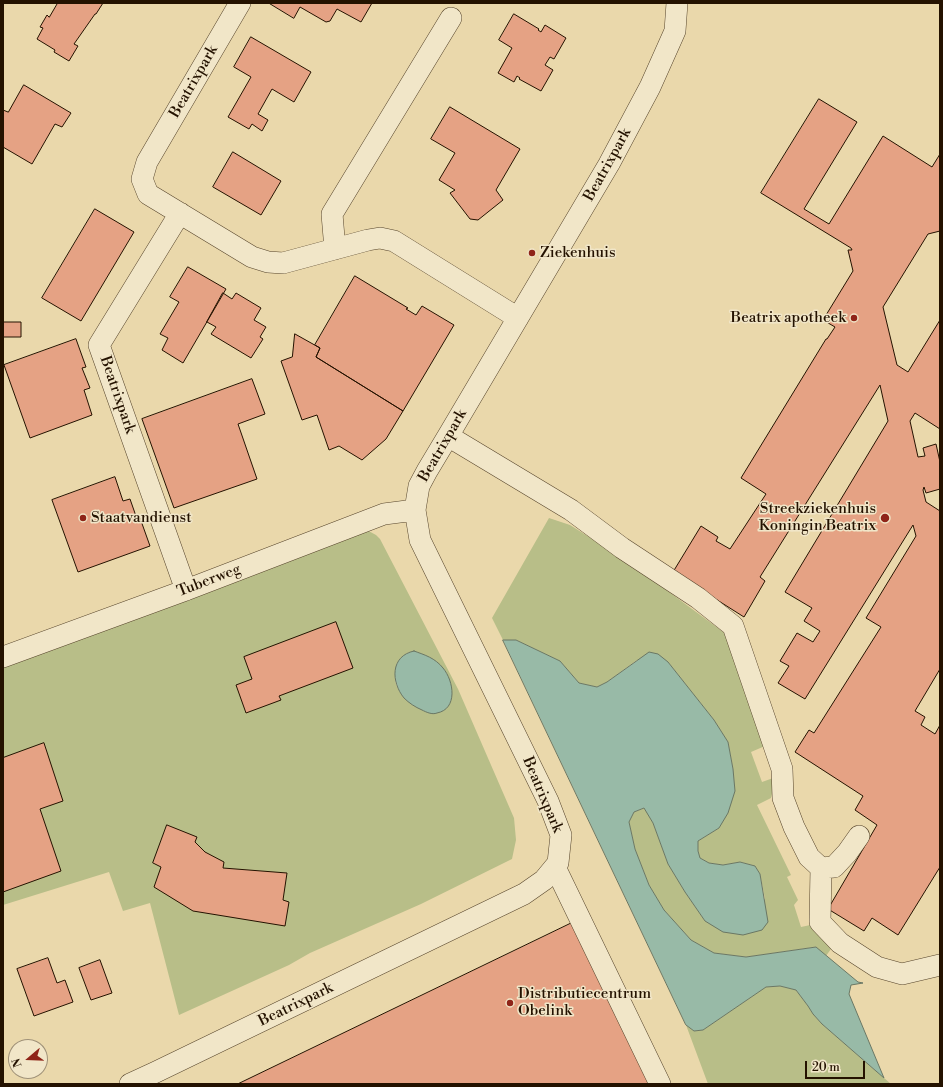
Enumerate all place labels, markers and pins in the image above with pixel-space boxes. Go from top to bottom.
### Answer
place label: Ziekenhuis [540,244,616,262]
marker: Ziekenhuis [527,248,537,258]
place label: Beatrix apotheek [731,309,846,327]
marker: Beatrix apotheek [849,313,859,323]
place label: Streekziekenhuis Koningin Beatrix [759,500,876,535]
place label: Staatvandienst [91,509,192,527]
marker: Streekziekenhuis Koningin Beatrix [879,512,891,524]
marker: Staatvandienst [78,513,88,523]
place label: Distributiecentrum Obelink [518,985,651,1020]
marker: Distributiecentrum Obelink [505,998,515,1008]

